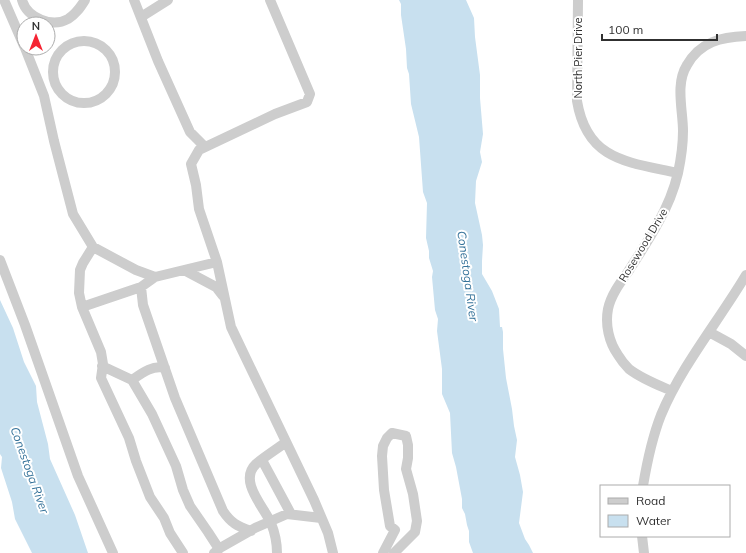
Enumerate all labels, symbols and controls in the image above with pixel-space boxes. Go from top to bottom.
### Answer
north arrow [16,16,56,56]
scale bar [602,16,717,42]
street label: North Pier Drive [571,17,585,99]
text: N [32,19,40,33]
text: 100 m [608,22,643,37]
street label: Rosewood Drive [616,206,670,284]
water label: Conestoga River [454,230,482,323]
water label: Conestoga River [7,425,53,516]
legend [600,485,730,537]
text: Road [636,493,665,508]
text: Water [636,513,672,528]

